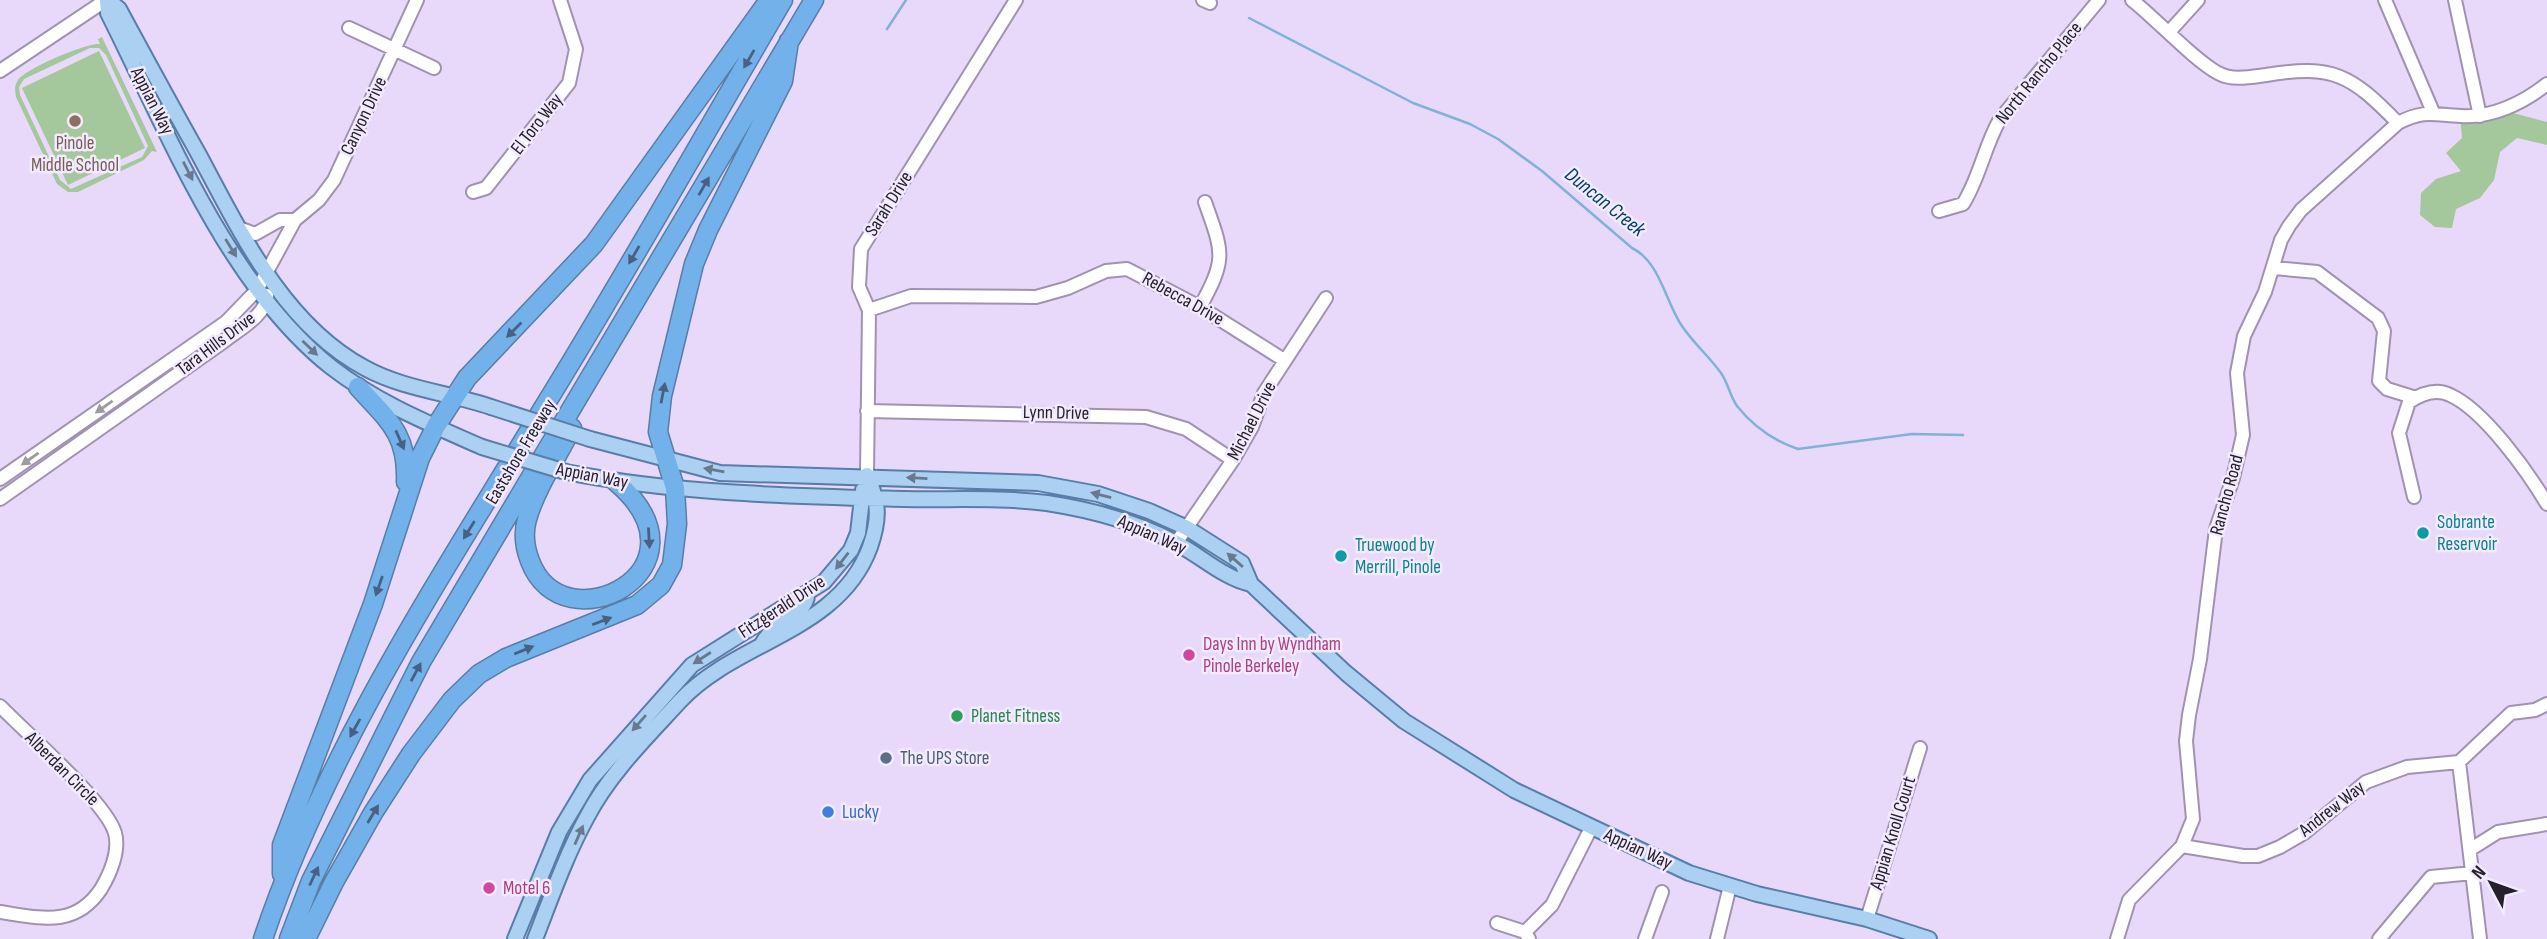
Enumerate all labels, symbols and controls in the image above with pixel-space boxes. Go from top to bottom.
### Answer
street label: North Rancho Place [1991,17,2087,129]
one-way arrow [743,49,755,68]
street label: Appian Way [125,63,179,139]
street label: Canyon Drive [336,73,392,159]
street label: El Toro Way [506,88,568,159]
marker: Pinole Middle School [67,113,83,129]
place label: Pinole Middle School [31,132,119,177]
one-way arrow [182,162,194,182]
water label: Duncan Creek [1560,162,1651,243]
street label: Sarah Drive [860,167,918,241]
one-way arrow [698,177,710,196]
one-way arrow [224,238,237,258]
one-way arrow [628,246,640,265]
street label: Rebecca Drive [1138,267,1228,331]
street label: Tara Hills Drive [172,307,260,381]
one-way arrow [506,322,523,338]
one-way arrow [301,339,318,355]
street label: Michael Drive [1222,378,1282,464]
one-way arrow [658,382,669,404]
street label: Eastshore Freeway [481,395,562,509]
one-way arrow [95,400,113,414]
street label: Lynn Drive [1023,401,1089,425]
one-way arrow [395,429,406,450]
one-way arrow [21,452,39,466]
street label: Rancho Road [2205,452,2249,538]
street label: Appian Way [553,458,630,494]
one-way arrow [703,465,725,476]
one-way arrow [906,472,928,483]
one-way arrow [1090,489,1112,500]
street label: Appian Way [1113,509,1190,561]
place label: Sobrante Reservoir [2437,511,2498,556]
one-way arrow [462,521,475,540]
marker: Sobrante Reservoir [2415,525,2431,541]
one-way arrow [643,527,654,549]
place label: Truewood by Merrill, Pinole [1355,534,1441,579]
marker: Truewood by Merrill, Pinole [1333,548,1349,564]
one-way arrow [836,552,850,570]
one-way arrow [1226,552,1244,568]
street label: Fitzgerald Drive [734,570,830,644]
one-way arrow [373,575,384,596]
one-way arrow [591,615,612,626]
place label: Days Inn by Wyndham Pinole Berkeley [1203,633,1341,678]
one-way arrow [514,645,535,656]
marker: Days Inn by Wyndham Pinole Berkeley [1181,647,1197,663]
one-way arrow [692,652,711,665]
one-way arrow [410,662,422,682]
place label: Planet Fitness [971,705,1061,728]
marker: Planet Fitness [949,708,965,724]
one-way arrow [632,714,647,731]
one-way arrow [350,718,361,738]
street label: Alberdan Circle [19,726,104,811]
place label: The UPS Store [900,747,989,770]
marker: The UPS Store [878,750,894,766]
street label: Appian Knoll Court [1865,773,1921,893]
street label: Andrew Way [2294,776,2370,842]
place label: Lucky [842,801,880,824]
marker: Lucky [820,804,836,820]
one-way arrow [366,805,379,824]
street label: Appian Way [1599,823,1676,875]
one-way arrow [573,825,585,845]
north arrow [2456,848,2526,918]
text: N [2467,861,2491,884]
one-way arrow [309,865,320,886]
place label: Motel 6 [503,877,550,900]
marker: Motel 6 [481,880,497,896]

